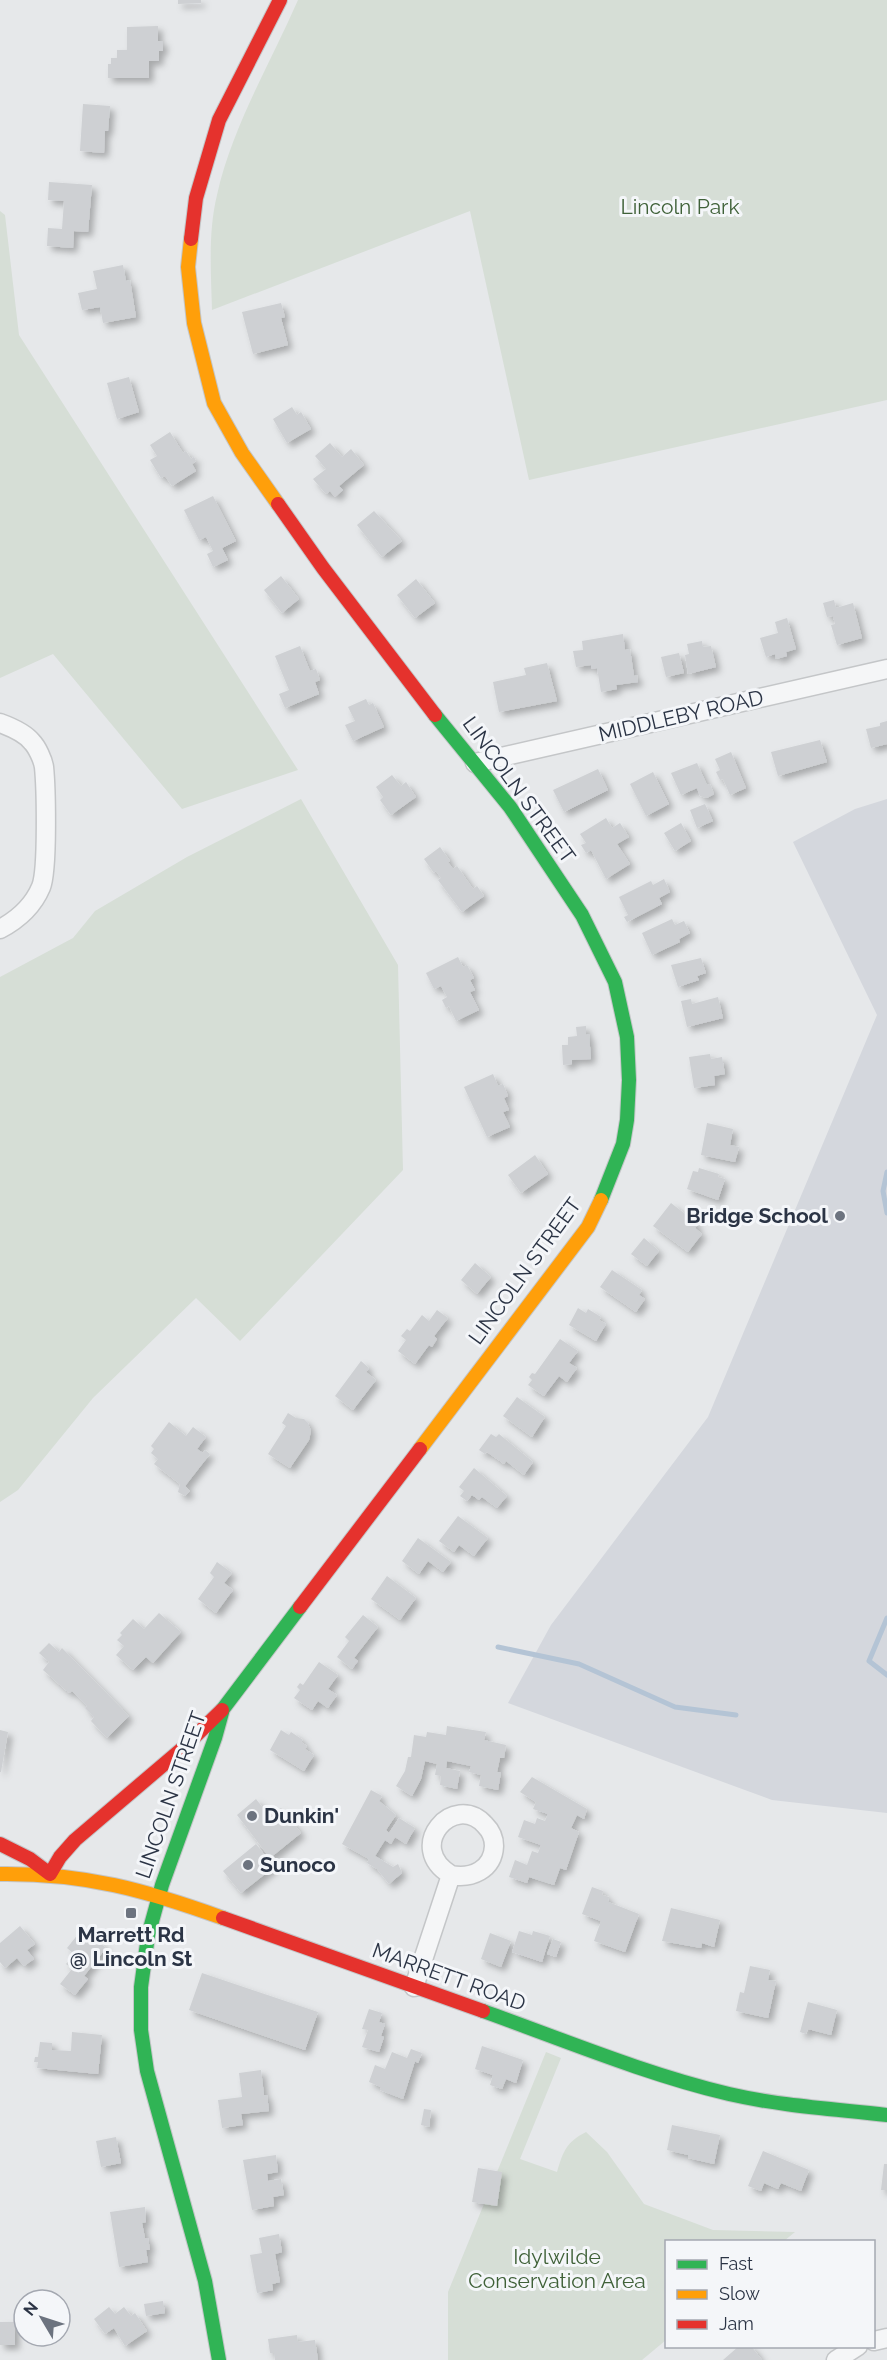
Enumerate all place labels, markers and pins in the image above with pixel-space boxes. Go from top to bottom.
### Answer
place label: Bridge School [686,1203,828,1228]
marker: Bridge School [833,1209,847,1223]
place label: Dunkin' [264,1803,339,1828]
marker: Dunkin' [245,1809,259,1823]
place label: Sunoco [260,1852,336,1877]
marker: Sunoco [241,1858,255,1872]
marker: Marrett Rd @ Lincoln St [124,1906,138,1920]
place label: Marrett Rd @ Lincoln St [70,1922,192,1971]

